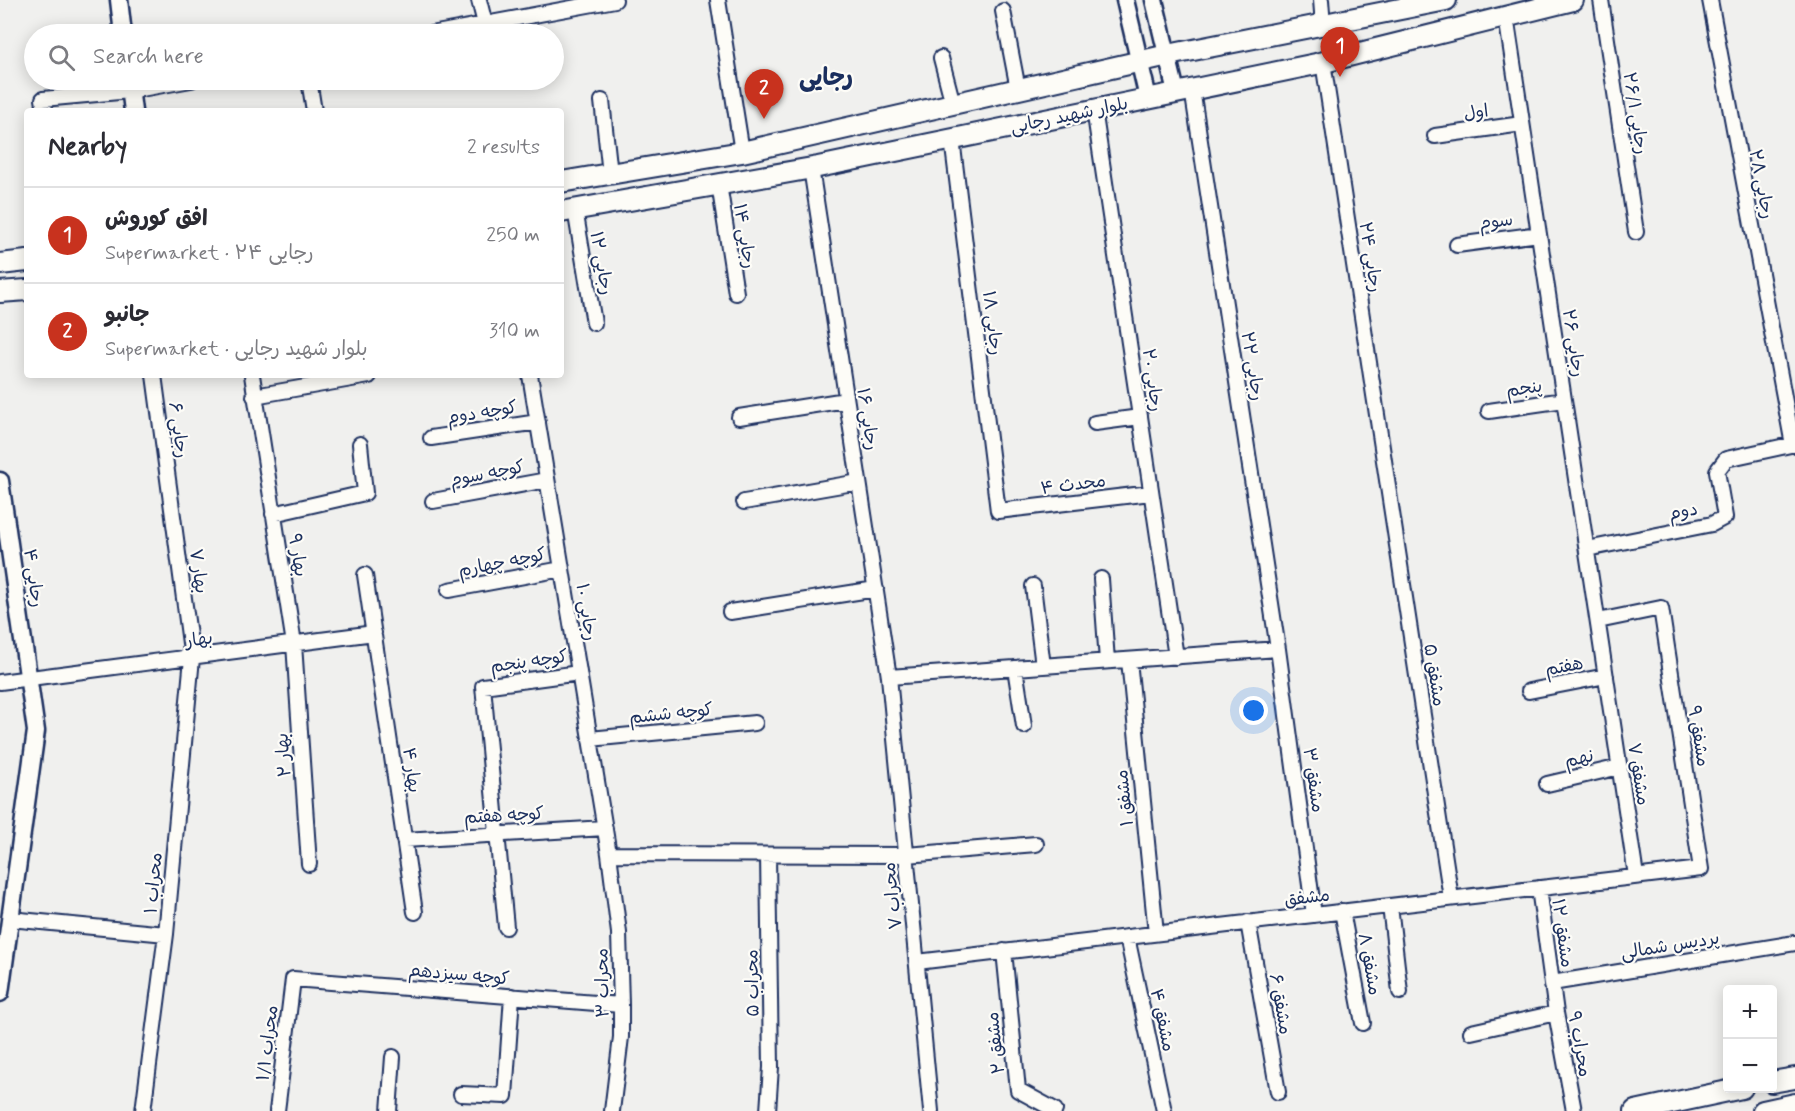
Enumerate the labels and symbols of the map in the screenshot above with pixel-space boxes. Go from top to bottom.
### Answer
pin: 1 [1320,28,1360,77]
district label: رجایی [799,63,853,94]
pin: 2 [744,70,783,119]
street label: رجایی ۲۶/۱ [1617,70,1653,156]
street label: بلوار شهید رجایی [1008,92,1130,140]
street label: اول [1462,99,1490,127]
street label: رجایی ۲۸ [1743,147,1780,221]
street label: رجایی ۱۴ [727,202,761,270]
street label: سوم [1478,208,1515,237]
street label: رجایی ۲۴ [1353,220,1387,294]
street label: رجایی ۱۲ [584,229,618,297]
street label: رجایی ۱۸ [976,290,1008,357]
street label: رجایی ۲۶ [1556,307,1590,379]
street label: رجایی ۲۲ [1235,330,1269,403]
street label: رجایی ۲۰ [1136,347,1168,413]
street label: پنجم [1504,374,1544,405]
street label: رجایی ۱۶ [850,386,884,452]
street label: کوچه دوم [445,396,519,431]
street label: رجایی ۶ [162,400,194,460]
street label: کوچه سوم [448,455,527,494]
street label: محدث ۴ [1039,469,1107,501]
street label: دوم [1667,497,1700,528]
street label: بهار ۹ [282,532,312,579]
street label: کوچه چهارم [456,543,549,584]
street label: رجایی ۴ [17,547,49,609]
street label: بهار ۷ [183,547,213,595]
street label: رجایی ۱۰ [570,582,602,643]
street label: بهار [182,626,214,654]
street label: مشفق ۵ [1417,642,1451,708]
street label: کوچه پنجم [489,645,570,680]
street label: هفتم [1543,652,1586,683]
your location [1239,696,1268,725]
street label: کوچه ششم [628,698,715,731]
street label: مشفق ۹ [1681,704,1715,769]
street label: بهار ۲ [270,732,298,778]
street label: مشفق ۷ [1621,741,1655,807]
street label: نهم [1562,744,1596,775]
street label: بهار ۴ [396,746,426,794]
street label: مشفق ۳ [1297,746,1329,814]
street label: مشفق ۱ [1110,768,1140,828]
street label: کوچه هفتم [463,802,545,831]
street label: محراب ۱ [139,851,169,915]
street label: محراب ۷ [878,861,908,931]
street label: مشفق [1283,883,1331,913]
street label: مشفق ۱۲ [1545,897,1579,969]
street label: پردیس شمالی [1619,926,1721,966]
street label: مشفق ۸ [1352,931,1386,997]
street label: محراب ۳ [590,948,616,1018]
street label: محراب ۵ [740,949,766,1017]
street label: کوچه سیزدهم [407,959,511,992]
street label: مشفق ۶ [1263,972,1297,1036]
street label: مشفق ۴ [1144,986,1180,1054]
street label: محراب ۱/۱ [251,1004,285,1082]
street label: محراب ۹ [1561,1009,1597,1079]
street label: مشفق ۲ [981,1010,1011,1075]

